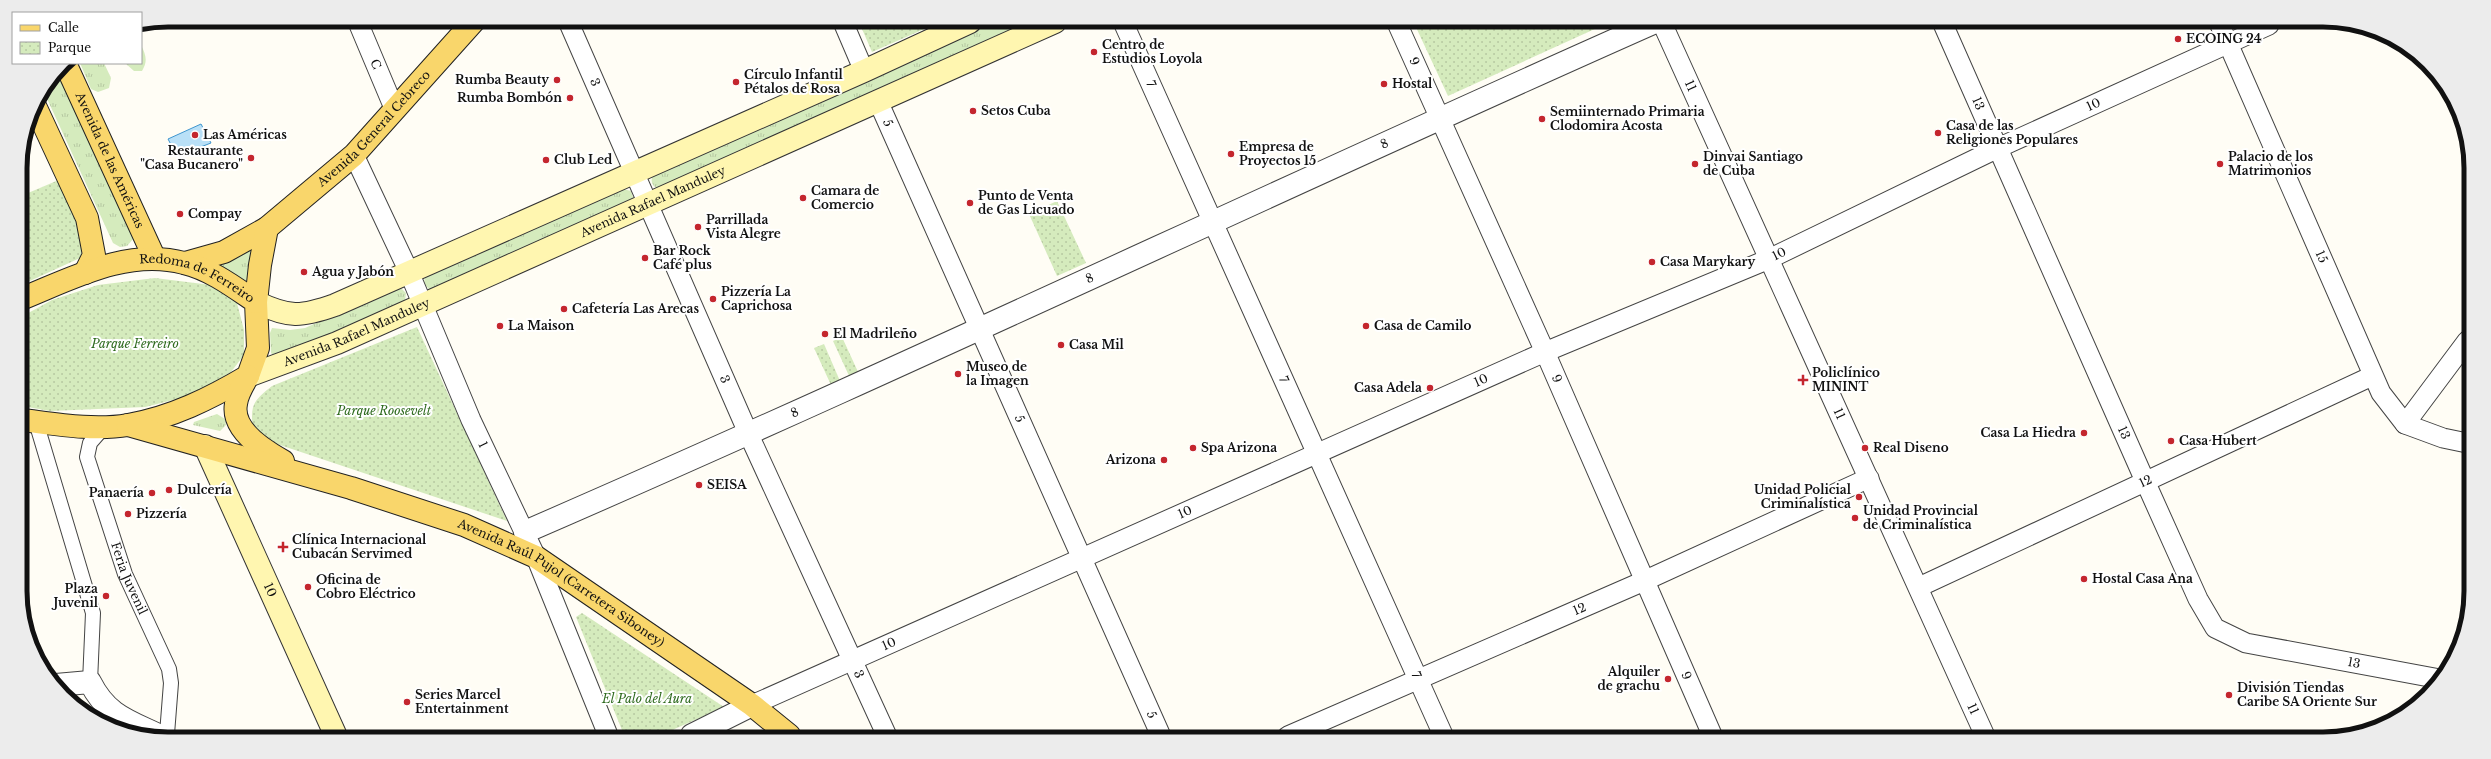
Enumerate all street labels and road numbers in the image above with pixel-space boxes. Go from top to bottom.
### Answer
street label: 9 [1406,55,1423,68]
street label: C [367,57,385,71]
street label: Avenida General Cebreco [313,67,433,190]
street label: 3 [587,76,604,89]
street label: 7 [1143,78,1160,91]
street label: 11 [1682,78,1700,94]
street label: Avenida de las Américas [72,89,148,230]
street label: 10 [2084,94,2103,114]
street label: 13 [1969,95,1988,112]
street label: 5 [880,117,897,129]
street label: 8 [1378,135,1391,152]
street label: Avenida Rafael Manduley [577,162,728,241]
street label: 10 [1770,244,1789,263]
street label: 15 [2313,248,2331,265]
street label: Redoma de Ferreiro [139,251,258,306]
street label: 8 [1083,270,1096,286]
street label: Avenida Rafael Manduley [280,294,432,370]
street label: 10 [1471,370,1490,390]
street label: 9 [1549,372,1566,385]
street label: 3 [717,373,733,385]
street label: 7 [1276,374,1292,386]
street label: 8 [788,404,801,420]
street label: 11 [1830,406,1849,422]
street label: 5 [1012,412,1028,425]
street label: 13 [2115,424,2134,442]
street label: 1 [475,439,491,450]
street label: 12 [2136,471,2154,490]
street label: 10 [1175,502,1194,521]
street label: Avenida Raúl Pujol (Carretera Siboney) [455,515,668,650]
street label: Feria Juvenil [108,540,151,617]
street label: 10 [261,580,280,599]
street label: 12 [1571,599,1588,618]
street label: 10 [879,634,898,653]
street label: 13 [2347,654,2362,671]
street label: 3 [851,668,867,681]
street label: 7 [1409,669,1425,682]
street label: 9 [1678,669,1695,682]
street label: 11 [1964,701,1982,717]
street label: 5 [1144,708,1160,721]

